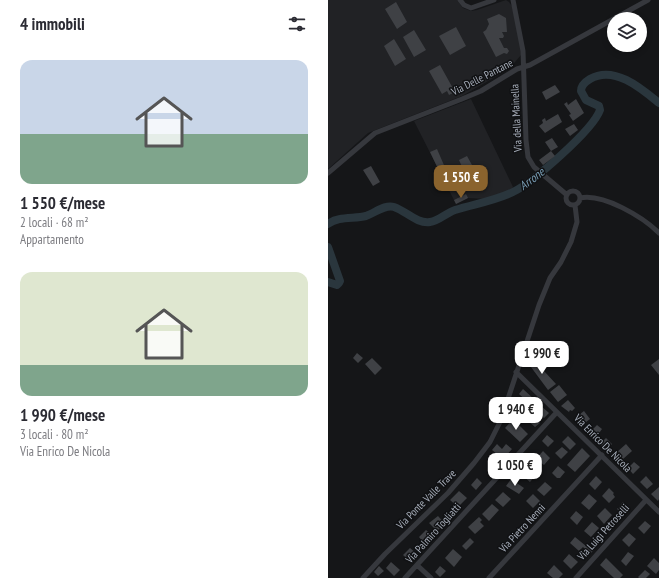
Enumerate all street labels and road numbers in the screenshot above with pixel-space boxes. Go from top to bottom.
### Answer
street label: Via Delle Pantane [448,55,516,99]
street label: Via della Mainella [507,84,525,153]
street label: Via Enrico De Nicola [570,410,635,475]
street label: Via Ponte Valle Trave [392,466,459,533]
street label: Via Palmiro Togliatti [402,500,464,567]
street label: Via Pietro Nenni [495,501,548,556]
street label: Via Luigi Petroselli [573,501,632,564]

